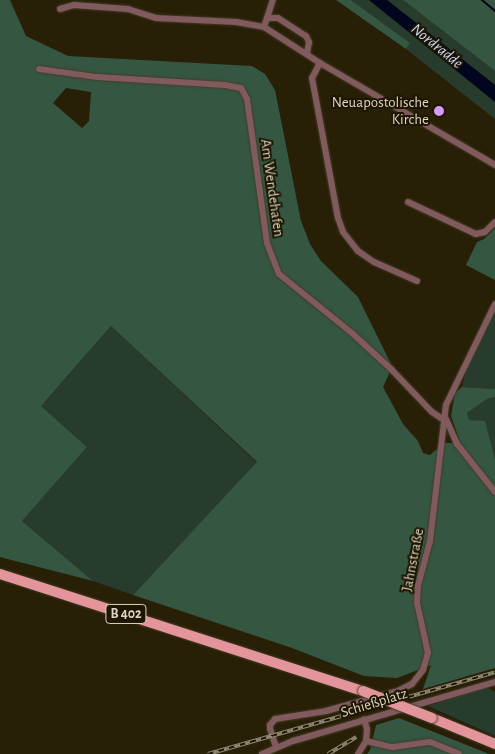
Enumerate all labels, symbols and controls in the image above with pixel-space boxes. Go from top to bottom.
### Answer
water label: Nordradde [407,19,467,73]
place label: Neuapostolische Kirche [332,93,429,128]
marker: Neuapostolische Kirche [433,105,445,117]
street label: Am Wendehafen [256,138,288,238]
street label: Jahnstraße [398,527,428,593]
road number: B 402 [105,602,147,626]
street label: Schießplatz [339,684,409,722]

